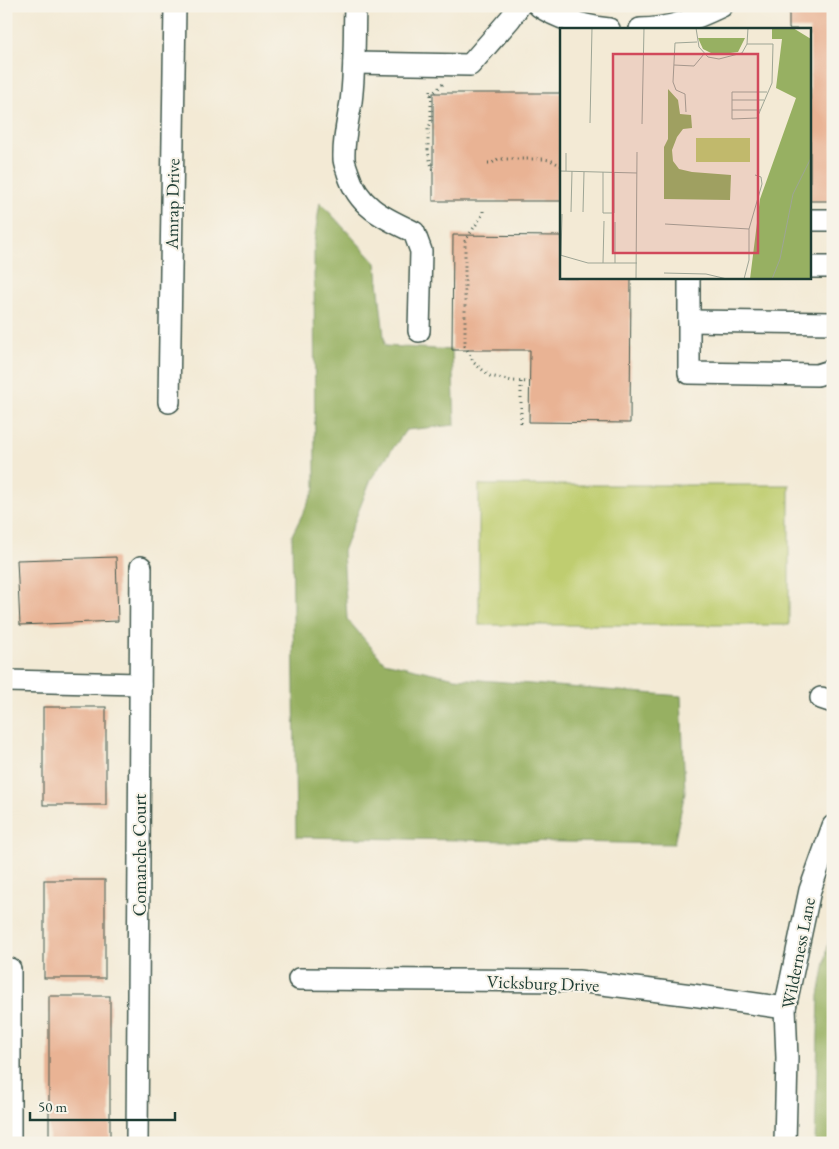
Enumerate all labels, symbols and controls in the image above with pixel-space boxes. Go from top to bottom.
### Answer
inset map [560,28,812,279]
street label: Amrap Drive [160,158,184,251]
street label: Comanche Court [128,793,151,916]
street label: Wilderness Lane [776,895,820,1011]
street label: Vicksburg Drive [486,970,600,996]
scale bar [30,1089,175,1121]
text: 50 m [38,1097,67,1116]

